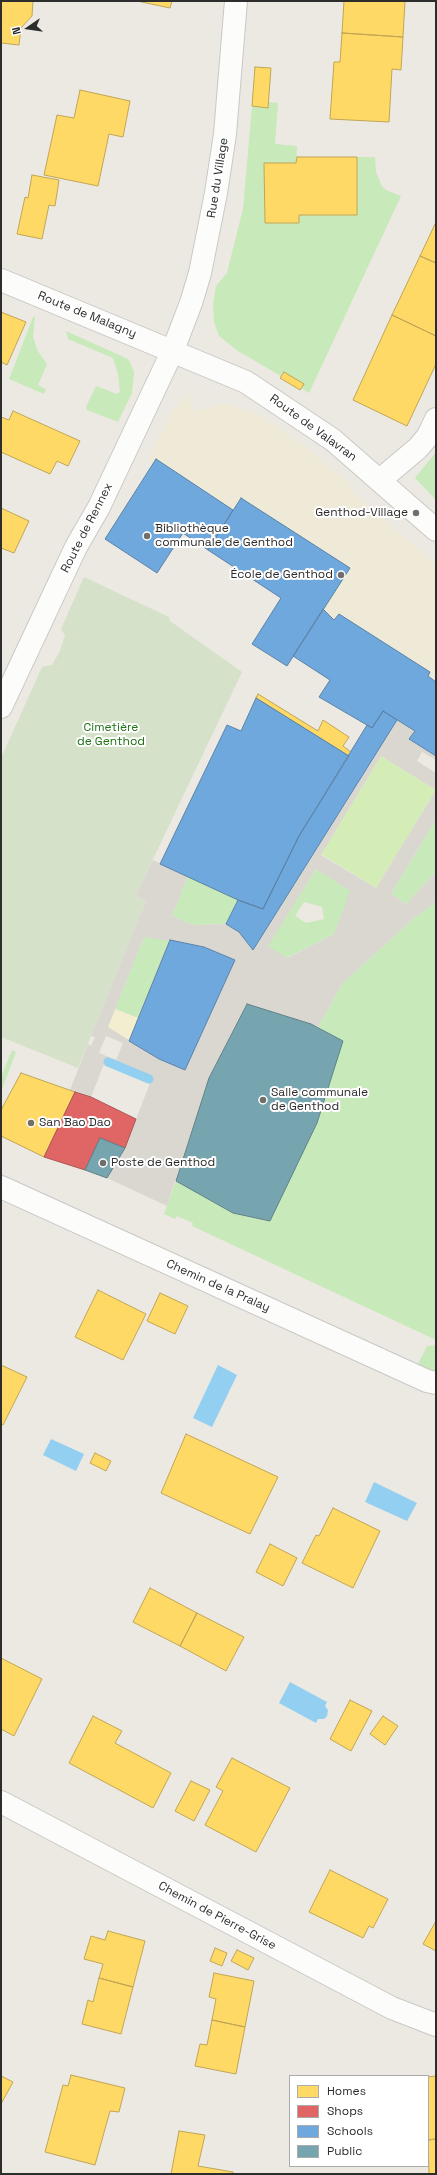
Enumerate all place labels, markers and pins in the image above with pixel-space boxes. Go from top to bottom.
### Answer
place label: Genthod-Village [315,506,408,520]
marker: Genthod-Village [411,508,421,518]
place label: Bibliothèque communale de Genthod [155,522,293,550]
marker: Bibliothèque communale de Genthod [142,531,152,541]
place label: École de Genthod [230,568,333,582]
marker: École de Genthod [336,570,346,580]
place label: Salle communale de Genthod [271,1086,368,1114]
marker: Salle communale de Genthod [258,1095,268,1105]
place label: San Bao Dao [39,1116,111,1130]
marker: San Bao Dao [26,1118,36,1128]
place label: Poste de Genthod [111,1156,215,1170]
marker: Poste de Genthod [98,1158,108,1168]

